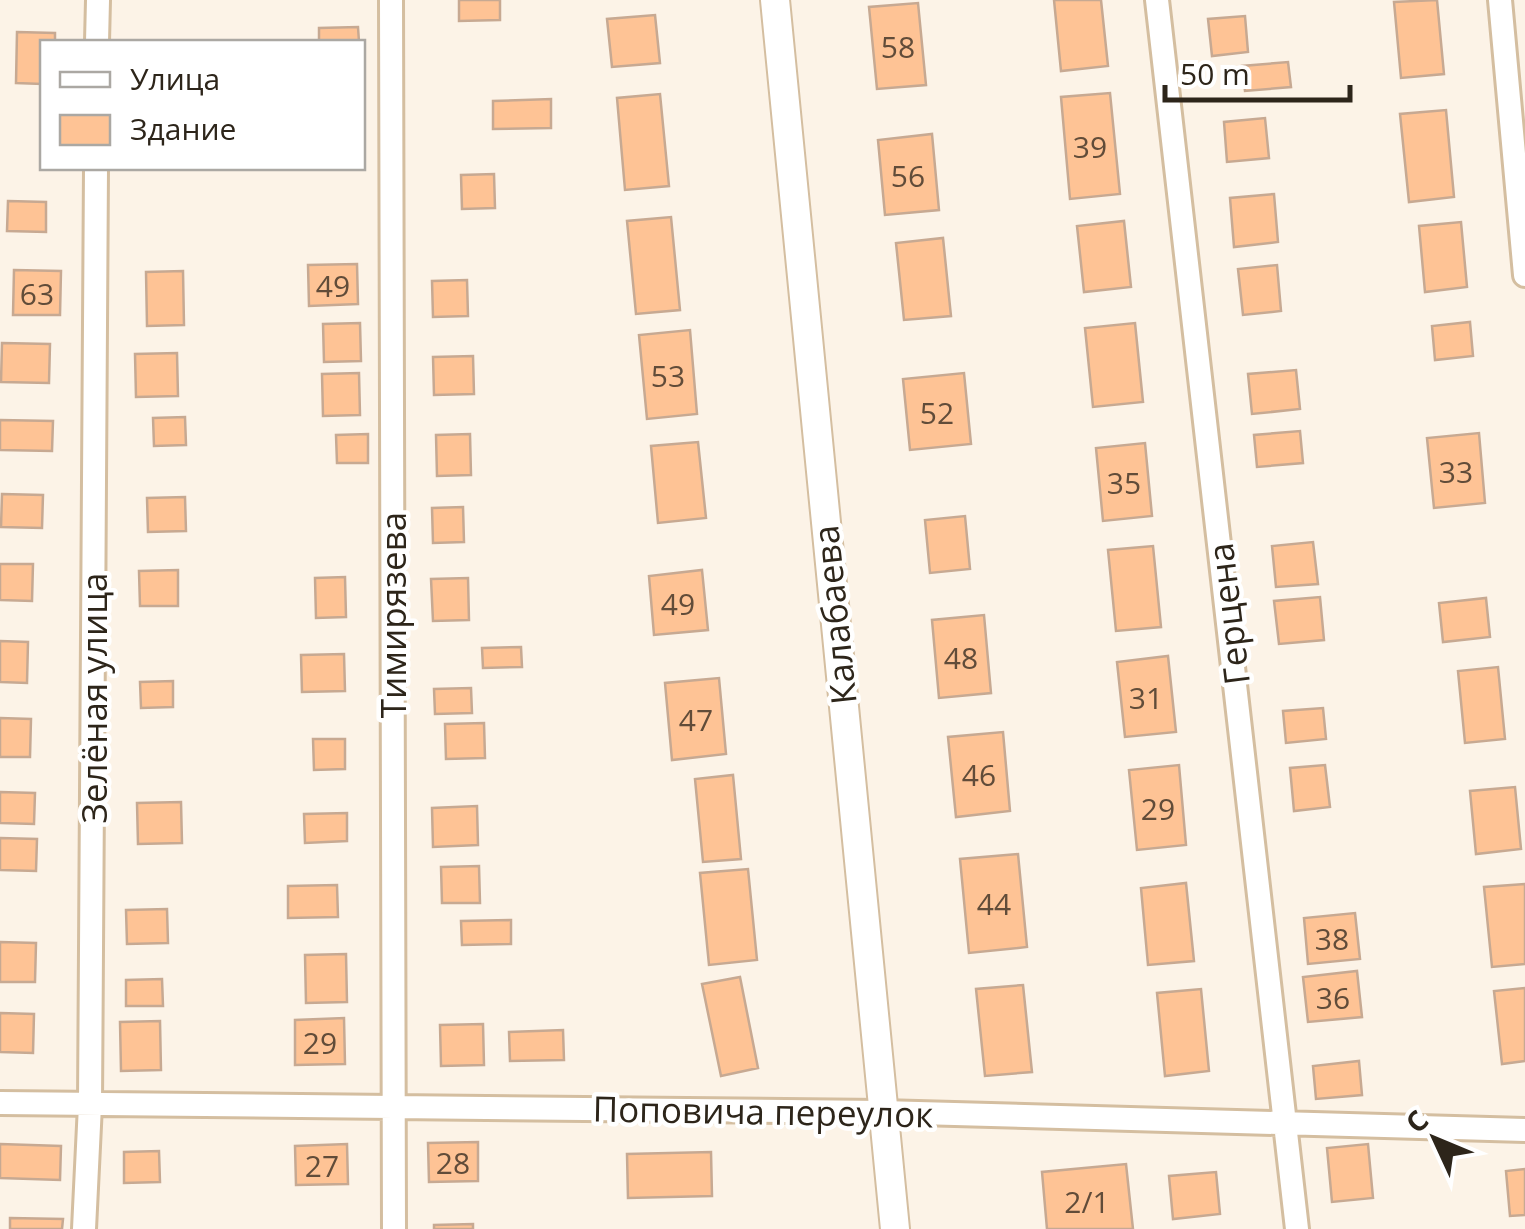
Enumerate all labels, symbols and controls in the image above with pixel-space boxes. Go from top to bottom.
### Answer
house number: 58 [881,26,915,67]
legend [40,40,365,170]
scale bar [1165,40,1350,102]
text: 50 m [1180,53,1250,94]
text: Улица [130,58,220,99]
text: Здание [130,108,236,149]
house number: 39 [1073,126,1107,167]
house number: 56 [891,155,925,196]
house number: 49 [316,265,350,306]
house number: 63 [20,273,54,314]
house number: 53 [651,355,685,396]
house number: 52 [920,392,954,433]
house number: 33 [1439,451,1473,492]
house number: 35 [1107,462,1141,503]
street label: Тимирязева [369,512,416,718]
street label: Калабаева [801,523,867,707]
street label: Герцена [1196,540,1260,688]
street label: Зелёная улица [70,573,117,823]
house number: 49 [661,583,695,624]
house number: 48 [944,637,978,678]
house number: 31 [1129,677,1163,718]
house number: 47 [679,699,713,740]
house number: 46 [962,754,996,795]
house number: 29 [1141,788,1175,829]
house number: 44 [977,883,1011,924]
house number: 38 [1315,918,1349,959]
house number: 36 [1316,977,1350,1018]
house number: 29 [303,1022,337,1063]
street label: Поповича переулок [592,1085,934,1137]
north arrow [1385,1089,1485,1189]
text: С [1396,1101,1436,1141]
house number: 28 [436,1142,470,1183]
house number: 27 [305,1145,339,1186]
house number: 2/1 [1064,1181,1110,1222]

